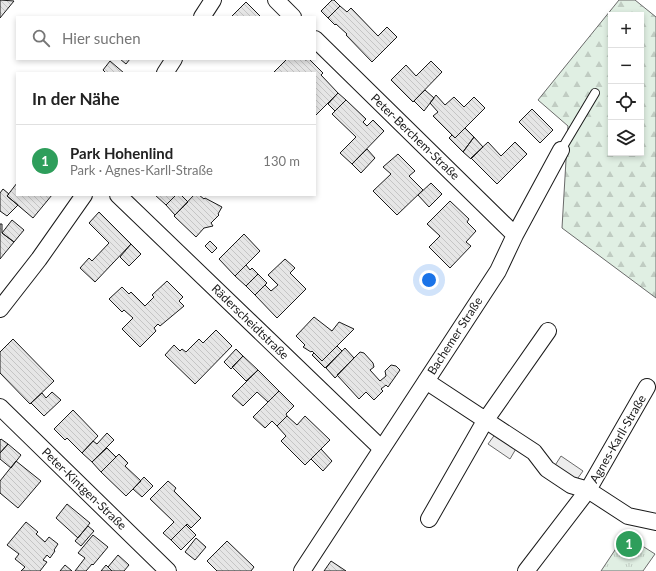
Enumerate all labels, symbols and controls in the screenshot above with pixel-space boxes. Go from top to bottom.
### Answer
map controls [608,12,644,156]
button: + [608,12,644,48]
search box [16,16,316,60]
icon: search [30,27,52,49]
text: Hier suchen [62,29,141,47]
button: − [608,48,644,84]
button: locate [608,84,644,120]
text: In der Nähe [32,88,120,109]
street label: Peter-Berchem-Straße [368,90,463,183]
button: layers [608,120,644,156]
text: Park Hohenlind [70,144,173,162]
text: 1 [41,153,49,169]
text: 130 m [263,153,300,169]
text: Park · Agnes-Karll-Straße [70,162,213,178]
your location [419,270,439,290]
street label: Räderscheidtstraße [209,281,292,362]
street label: Bachemer Straße [424,294,485,377]
street label: Agnes-Karll-Straße [586,392,649,486]
street label: Peter-Kintgen-Straße [39,444,130,533]
pin: 1 [616,529,642,559]

